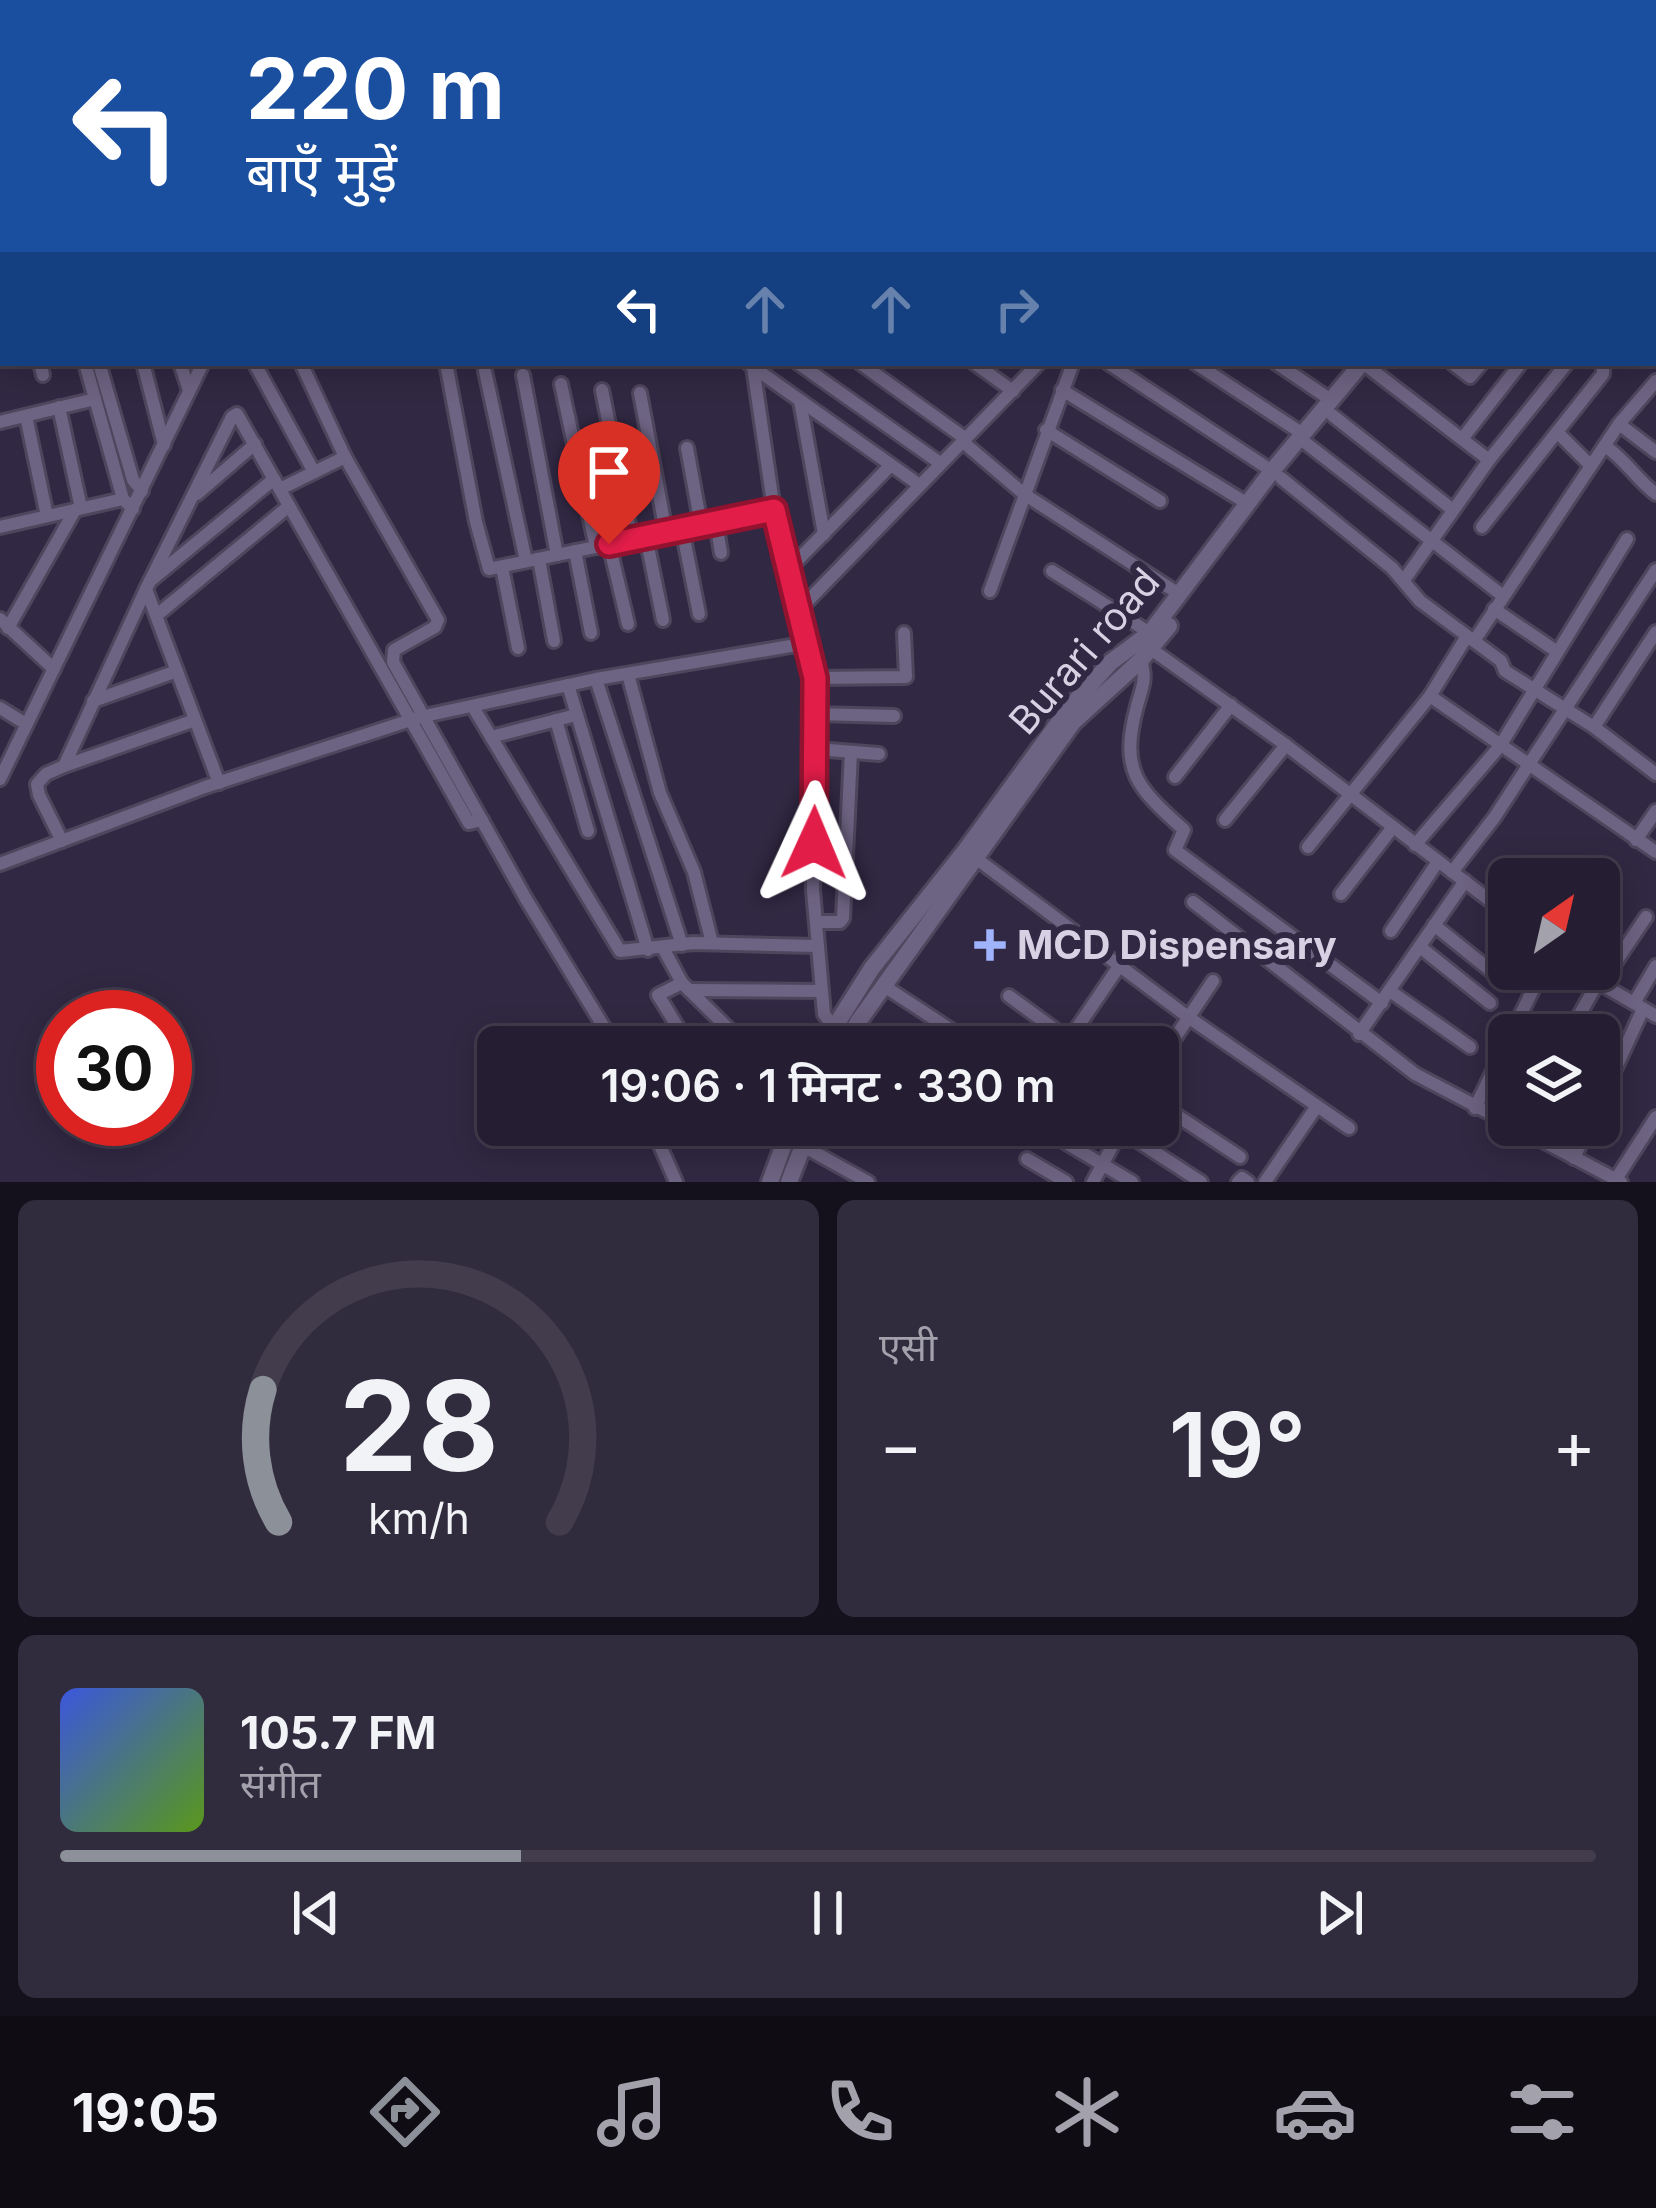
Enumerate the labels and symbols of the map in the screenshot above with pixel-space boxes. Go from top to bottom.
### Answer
pin [558,421,660,544]
street label: Burari road [999,558,1168,743]
position arrow [751,780,877,906]
north arrow [1488,858,1620,990]
place label: MCD Dispensary [1017,921,1337,968]
marker: MCD Dispensary [974,929,1006,961]
speed limit sign: 30 [36,990,192,1146]

